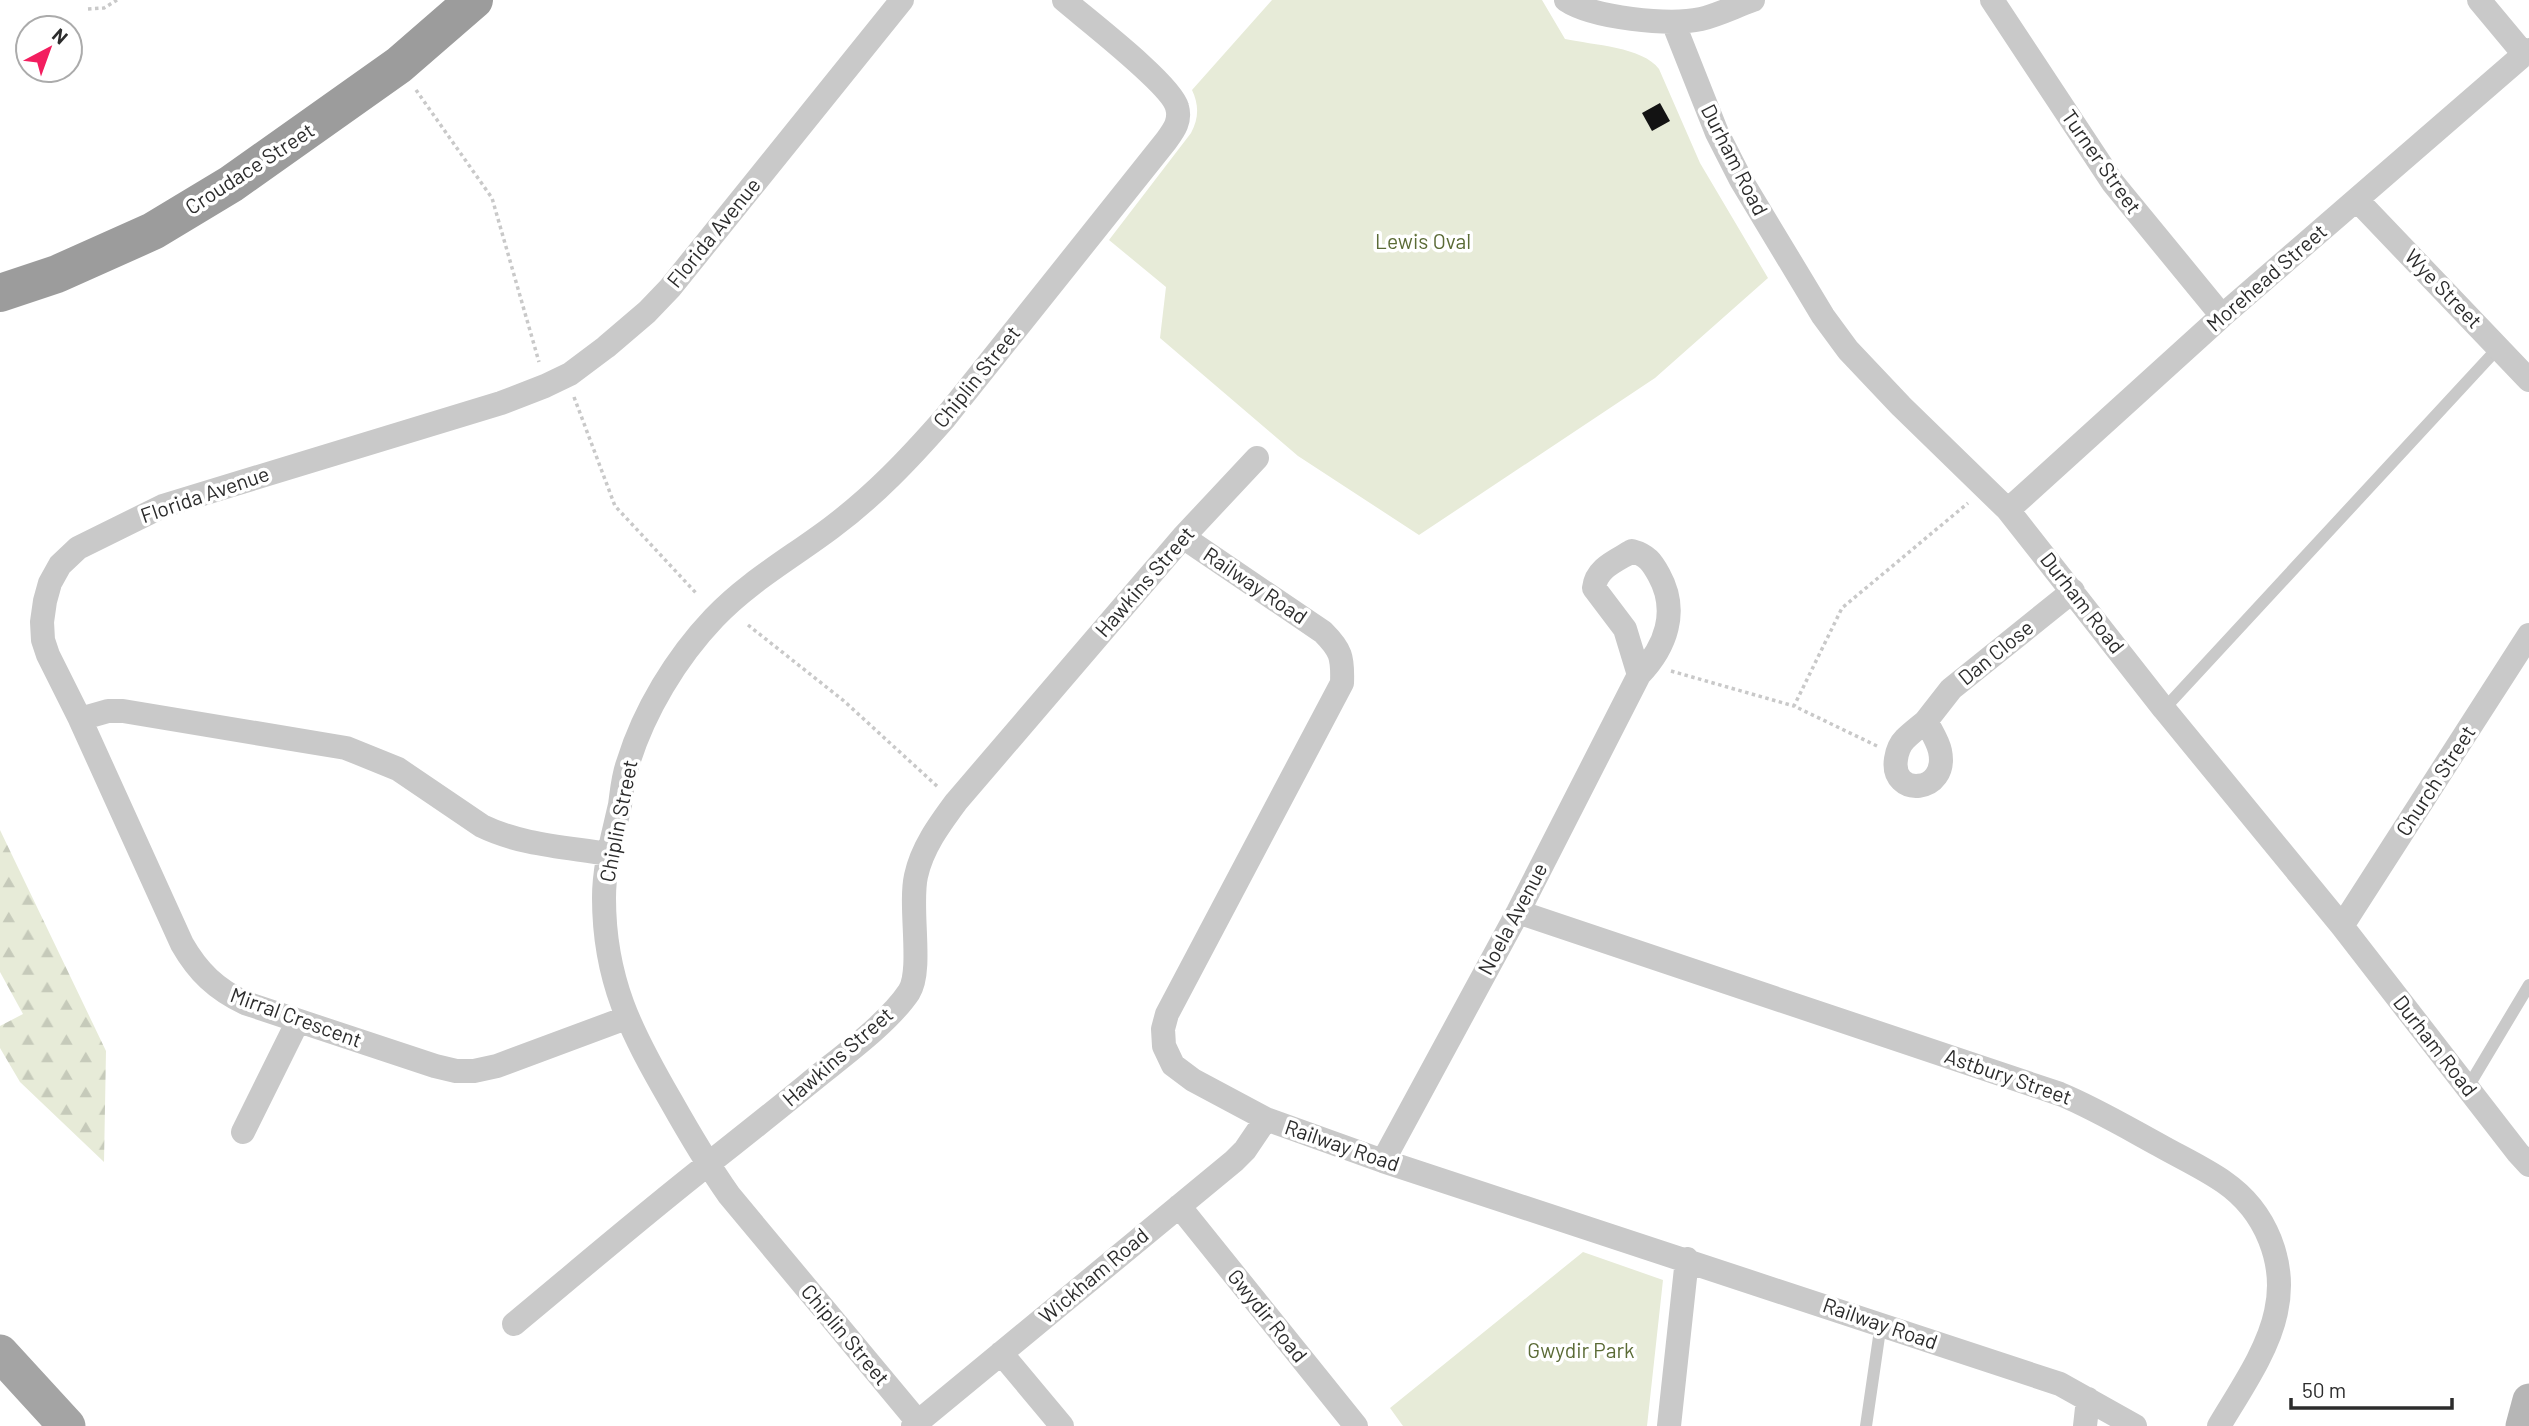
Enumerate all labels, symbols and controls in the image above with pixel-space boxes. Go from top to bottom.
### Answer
north arrow [14,14,84,84]
text: N [48,23,73,49]
street label: Durham Road [1697,99,1774,219]
street label: Turner Street [2057,104,2147,218]
street label: Croudace Street [180,117,318,219]
street label: Florida Avenue [661,172,765,292]
street label: Morehead Street [2201,218,2331,336]
park label: Lewis Oval [1375,228,1471,253]
street label: Wye Street [2400,243,2488,333]
street label: Chiplin Street [927,320,1025,432]
street label: Florida Avenue [137,460,272,527]
street label: Hawkins Street [1089,521,1199,641]
street label: Railway Road [1199,541,1312,629]
street label: Durham Road [2036,546,2130,658]
street label: Dan Close [1952,614,2038,690]
street label: Church Street [2390,720,2480,840]
street label: Chiplin Street [593,757,642,884]
street label: Noela Avenue [1472,858,1552,979]
street label: Mirral Crescent [228,981,366,1052]
street label: Durham Road [2389,989,2483,1101]
street label: Hawkins Street [777,1001,897,1111]
street label: Astbury Street [1942,1042,2075,1109]
street label: Railway Road [1282,1113,1403,1176]
street label: Wickham Road [1033,1222,1153,1328]
street label: Gwydir Road [1223,1263,1313,1367]
street label: Chiplin Street [797,1278,896,1390]
street label: Railway Road [1820,1291,1941,1354]
park label: Gwydir Park [1527,1337,1635,1362]
scale bar [2291,1366,2452,1410]
text: 50 m [2302,1377,2346,1402]

